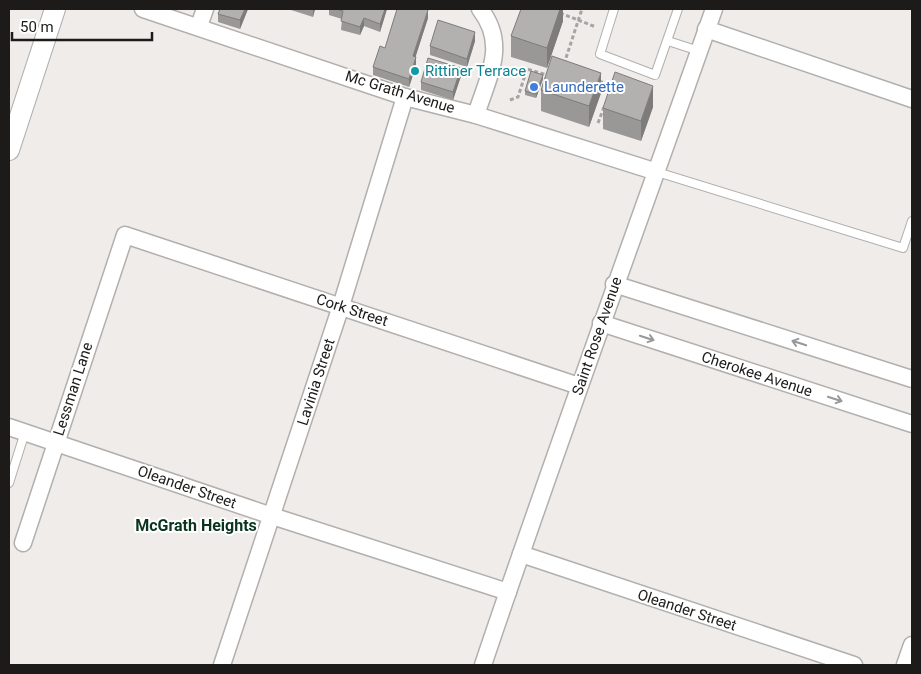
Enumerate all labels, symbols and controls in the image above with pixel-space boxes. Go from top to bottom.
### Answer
scale bar [12,10,152,42]
text: 50 m [20,18,54,36]
place label: Rittiner Terrace [425,62,526,80]
marker: Rittiner Terrace [409,65,421,77]
street label: Mc Grath Avenue [343,67,457,117]
place label: Launderette [544,78,624,96]
marker: Launderette [528,81,540,93]
street label: Saint Rose Avenue [568,274,626,398]
street label: Cork Street [314,290,390,330]
one-way arrow [639,334,655,344]
street label: Lavinia Street [293,336,339,428]
one-way arrow [792,338,807,347]
street label: Lessman Lane [49,340,97,438]
street label: Cherokee Avenue [699,348,815,400]
one-way arrow [827,395,843,405]
street label: Oleander Street [135,462,239,512]
district label: McGrath Heights [135,516,257,535]
street label: Oleander Street [635,586,739,635]

